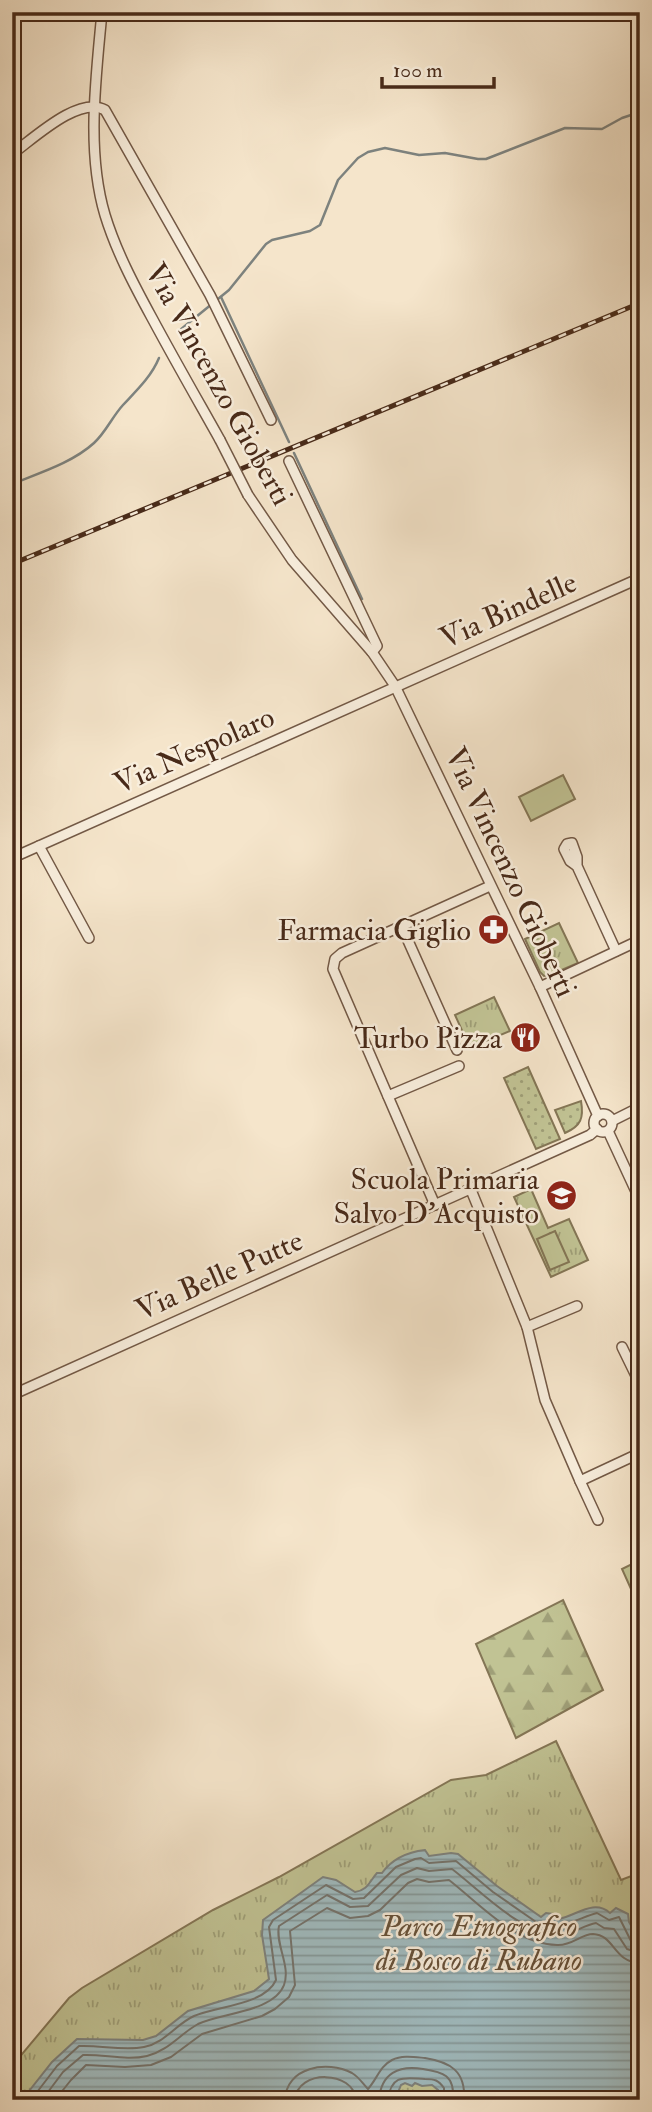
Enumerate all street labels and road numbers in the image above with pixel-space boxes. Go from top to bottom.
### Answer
street label: Via Vincenzo Gioberti [137,257,300,512]
street label: Via Bindelle [434,564,582,657]
street label: Via Nespolaro [108,699,280,802]
street label: Via Vincenzo Gioberti [436,741,585,1003]
street label: Via Belle Putte [130,1222,309,1329]

